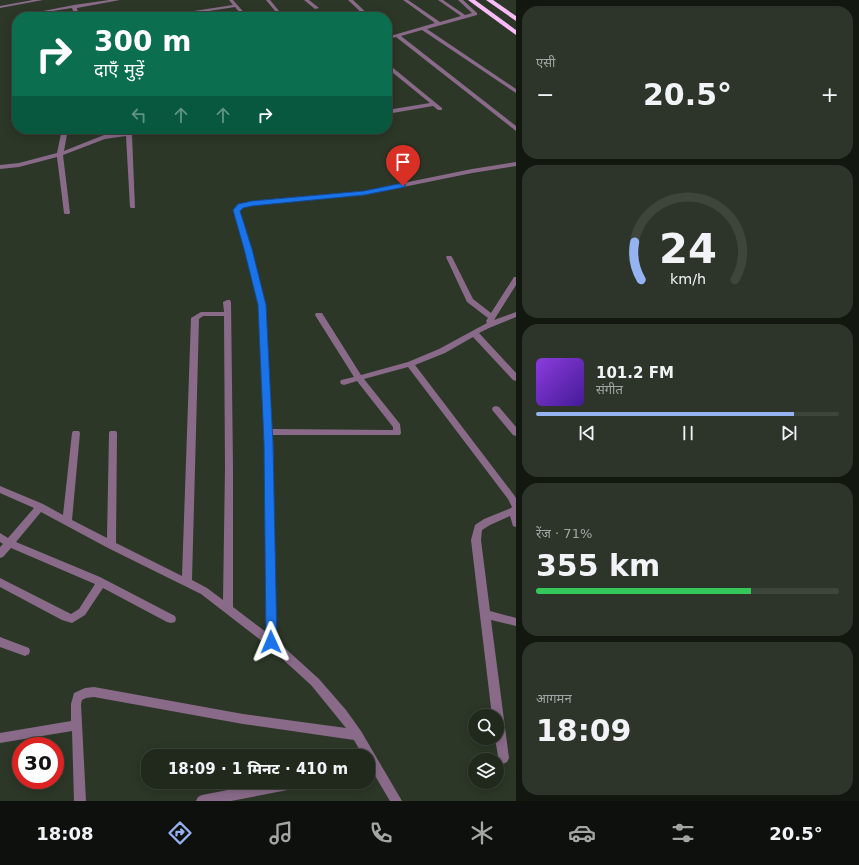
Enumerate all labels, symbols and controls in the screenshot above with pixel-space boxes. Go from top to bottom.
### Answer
text: 300 m [94,25,191,58]
icon: right [28,28,80,80]
text: एसी [536,55,555,70]
text: दाएँ मुड़ें [94,59,144,80]
text: 20.5° [643,77,732,112]
text: − [536,82,554,107]
text: + [821,82,839,107]
icon: left [128,104,150,126]
icon: ahead [170,104,192,126]
icon: ahead [212,104,234,126]
icon: right [254,104,276,126]
pin [386,145,420,186]
icon: arrive [392,151,414,173]
text: 24 [659,223,716,272]
text: km/h [669,270,706,286]
text: 101.2 FM [596,364,674,382]
text: संगीत [596,382,623,397]
icon: previous [576,422,598,444]
icon: pause [677,422,699,444]
icon: next [778,422,800,444]
text: रेंज · 71% [536,526,592,541]
text: 355 km [536,548,660,583]
position arrow [250,621,292,663]
text: आगमन [536,691,572,706]
map controls [468,709,504,789]
button: search [468,709,504,745]
text: 18:09 [536,713,632,748]
speed limit sign: 30 [12,737,64,789]
button: layers [468,753,504,789]
text: 18:09 · 1 मिनट · 410 m [168,760,348,778]
icon: directions [166,819,194,847]
icon: music [267,819,295,847]
icon: phone [367,819,395,847]
icon: climate [468,819,496,847]
icon: car [568,819,596,847]
icon: filters [669,819,697,847]
text: 18:08 [36,823,94,844]
text: 20.5° [769,823,823,844]

